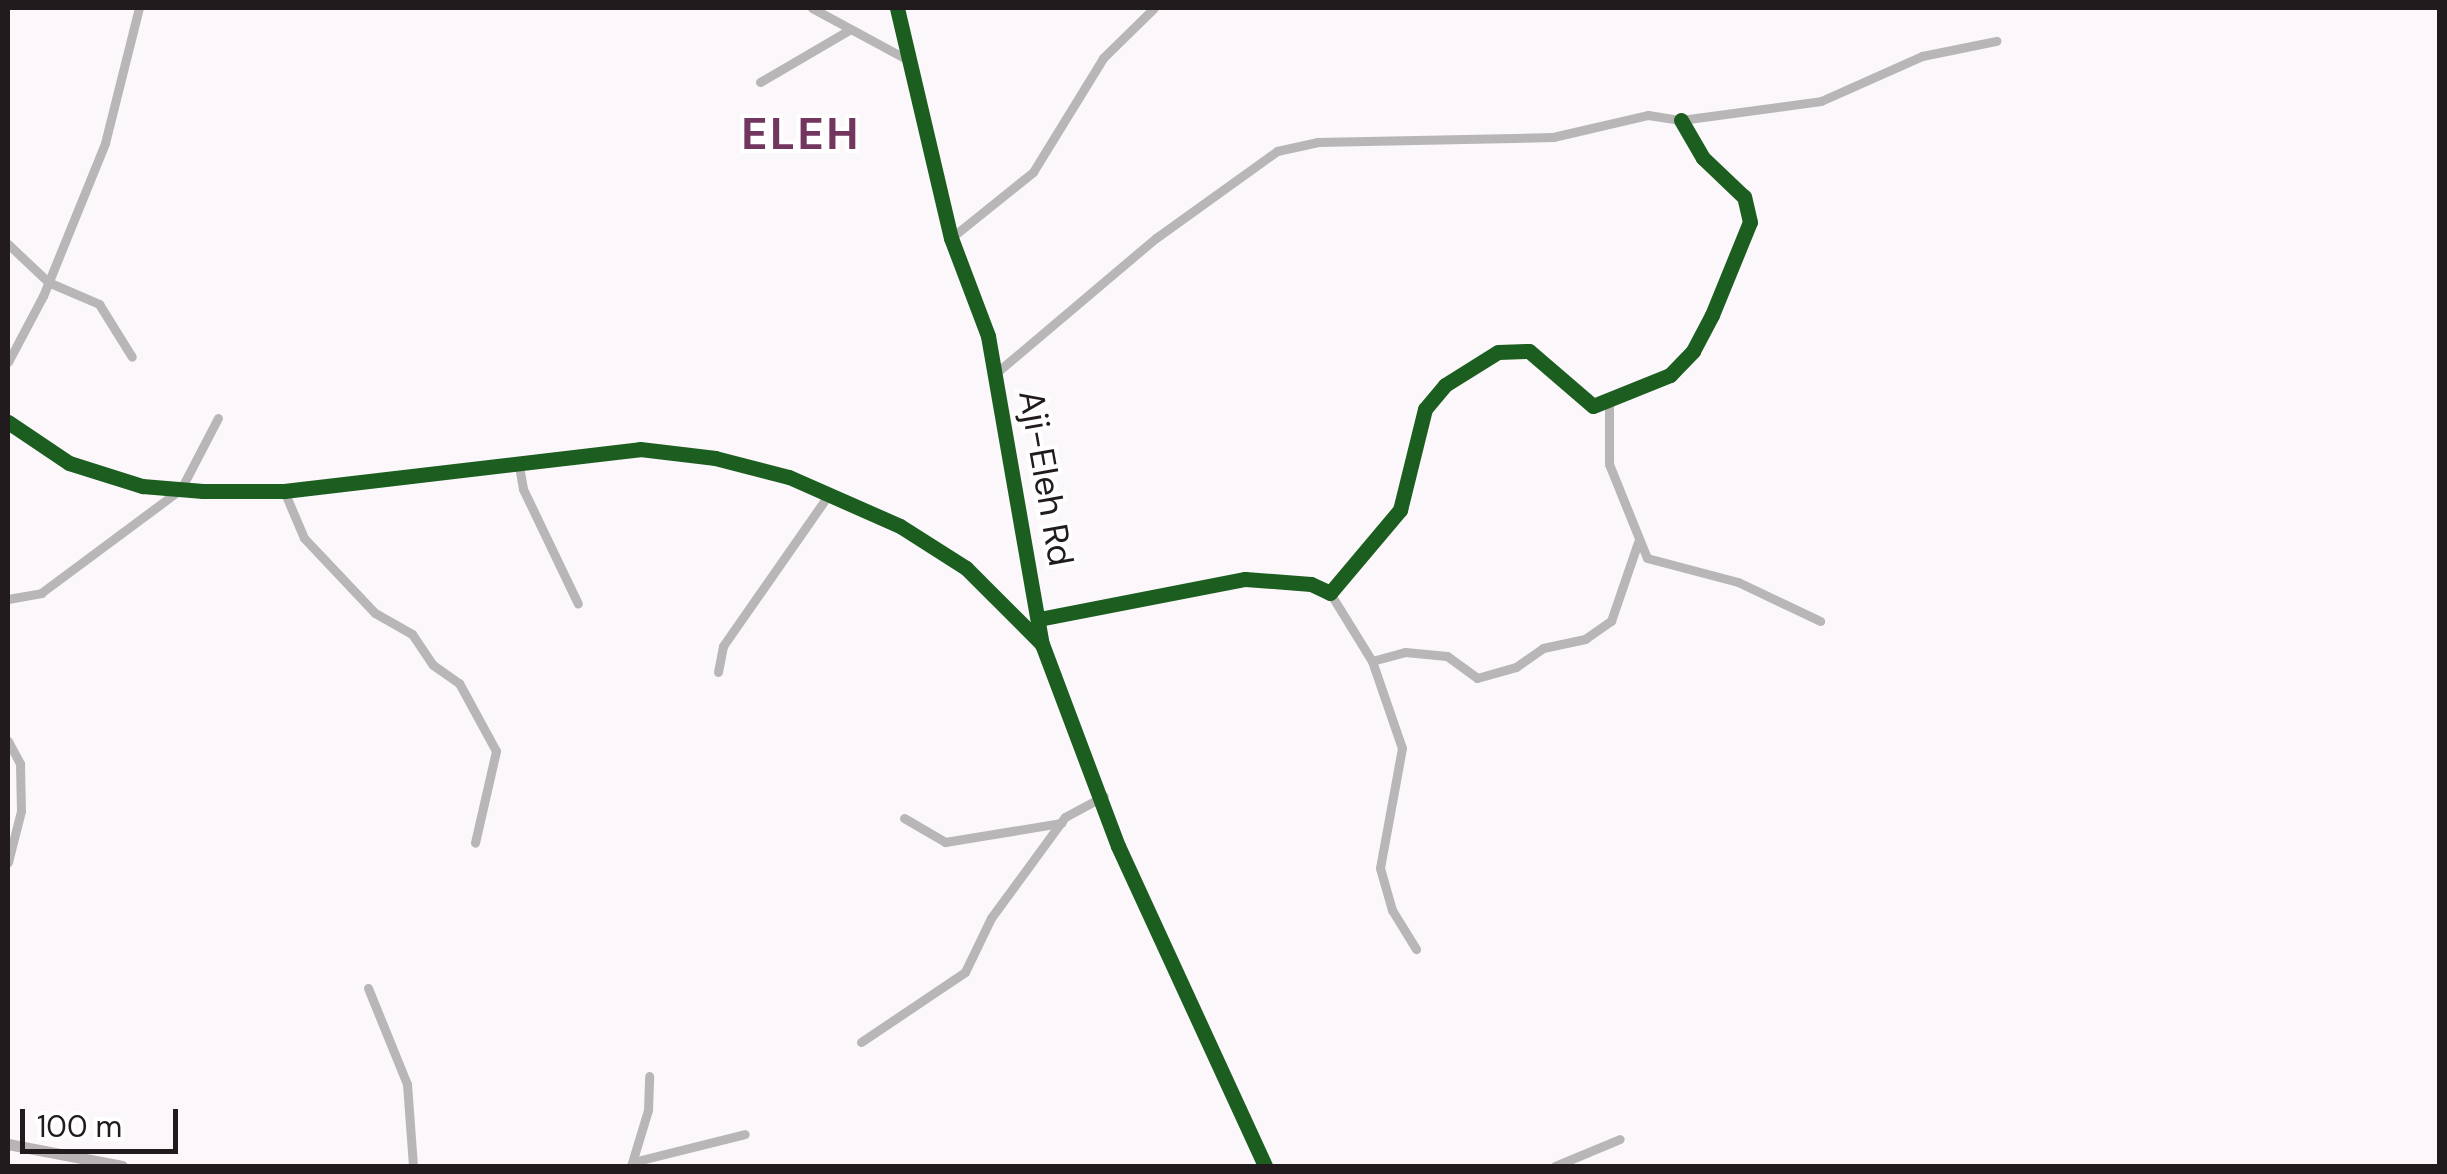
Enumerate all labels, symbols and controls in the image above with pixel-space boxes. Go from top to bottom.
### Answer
district label: ELEH [741,107,861,161]
street label: Aji-Eleh Rd [1010,387,1082,569]
scale bar [25,1089,182,1151]
text: 100 m [37,1107,122,1146]

